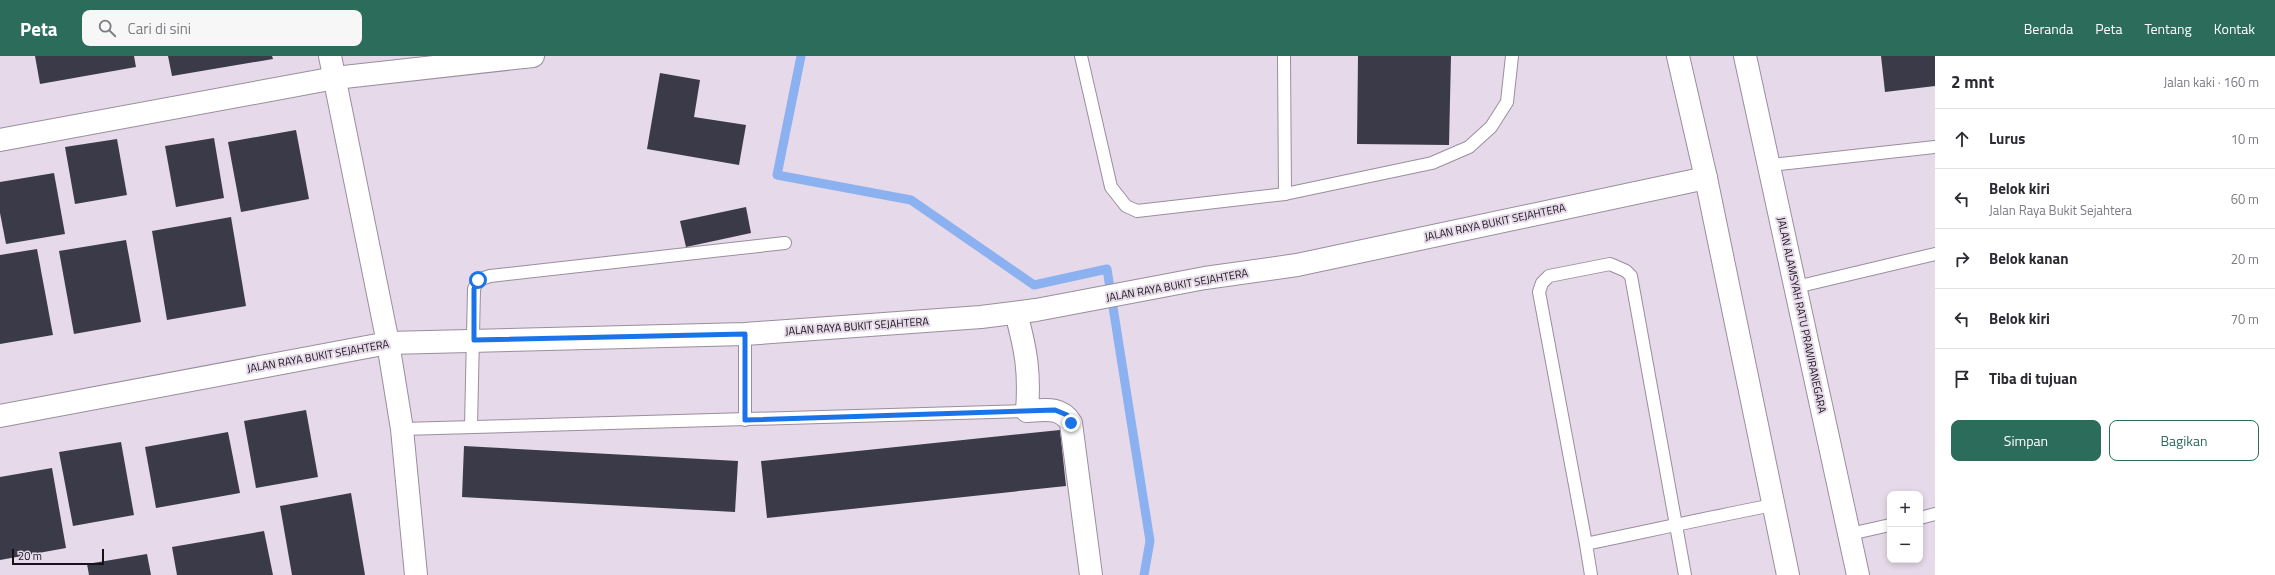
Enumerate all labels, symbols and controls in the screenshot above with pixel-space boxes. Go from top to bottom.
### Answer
search box [82,10,362,46]
text: Peta [20,14,58,43]
icon: search [96,17,118,39]
text: Cari di sini [128,17,191,40]
text: Beranda [2024,18,2073,39]
text: Peta [2095,18,2122,39]
text: Tentang [2144,18,2192,39]
text: Kontak [2214,18,2255,39]
text: 2 mnt [1951,69,1994,95]
text: Jalan kaki · 160 m [2163,72,2259,92]
text: Lurus [1989,127,2025,150]
icon: ahead [1951,128,1973,150]
text: 10 m [2231,129,2259,149]
text: Belok kiri [1989,177,2050,200]
icon: left [1951,188,1973,210]
text: 60 m [2231,189,2259,209]
street label: JALAN RAYA BUKIT SEJAHTERA [1423,199,1567,245]
text: Jalan Raya Bukit Sejahtera [1989,200,2132,220]
street label: JALAN ALAMSYAH RATU PRAWIRANEGARA [1773,216,1831,415]
text: Belok kanan [1989,247,2069,270]
icon: right [1951,248,1973,270]
text: 20 m [2231,249,2259,269]
street label: JALAN RAYA BUKIT SEJAHTERA [1105,265,1250,305]
route start [469,271,487,289]
text: Belok kiri [1989,307,2050,330]
icon: left [1951,308,1973,330]
text: 70 m [2231,309,2259,329]
street label: JALAN RAYA BUKIT SEJAHTERA [785,313,930,339]
street label: JALAN RAYA BUKIT SEJAHTERA [246,336,391,376]
text: Tiba di tujuan [1989,367,2077,390]
icon: arrive [1951,368,1973,390]
route end [1062,414,1080,432]
button: Simpan [1951,420,2101,461]
button: Bagikan [2109,420,2259,461]
map controls [1887,491,1923,563]
button: + [1887,491,1923,527]
button: − [1887,527,1923,563]
scale bar [12,547,104,566]
text: 20 m [18,548,42,564]

